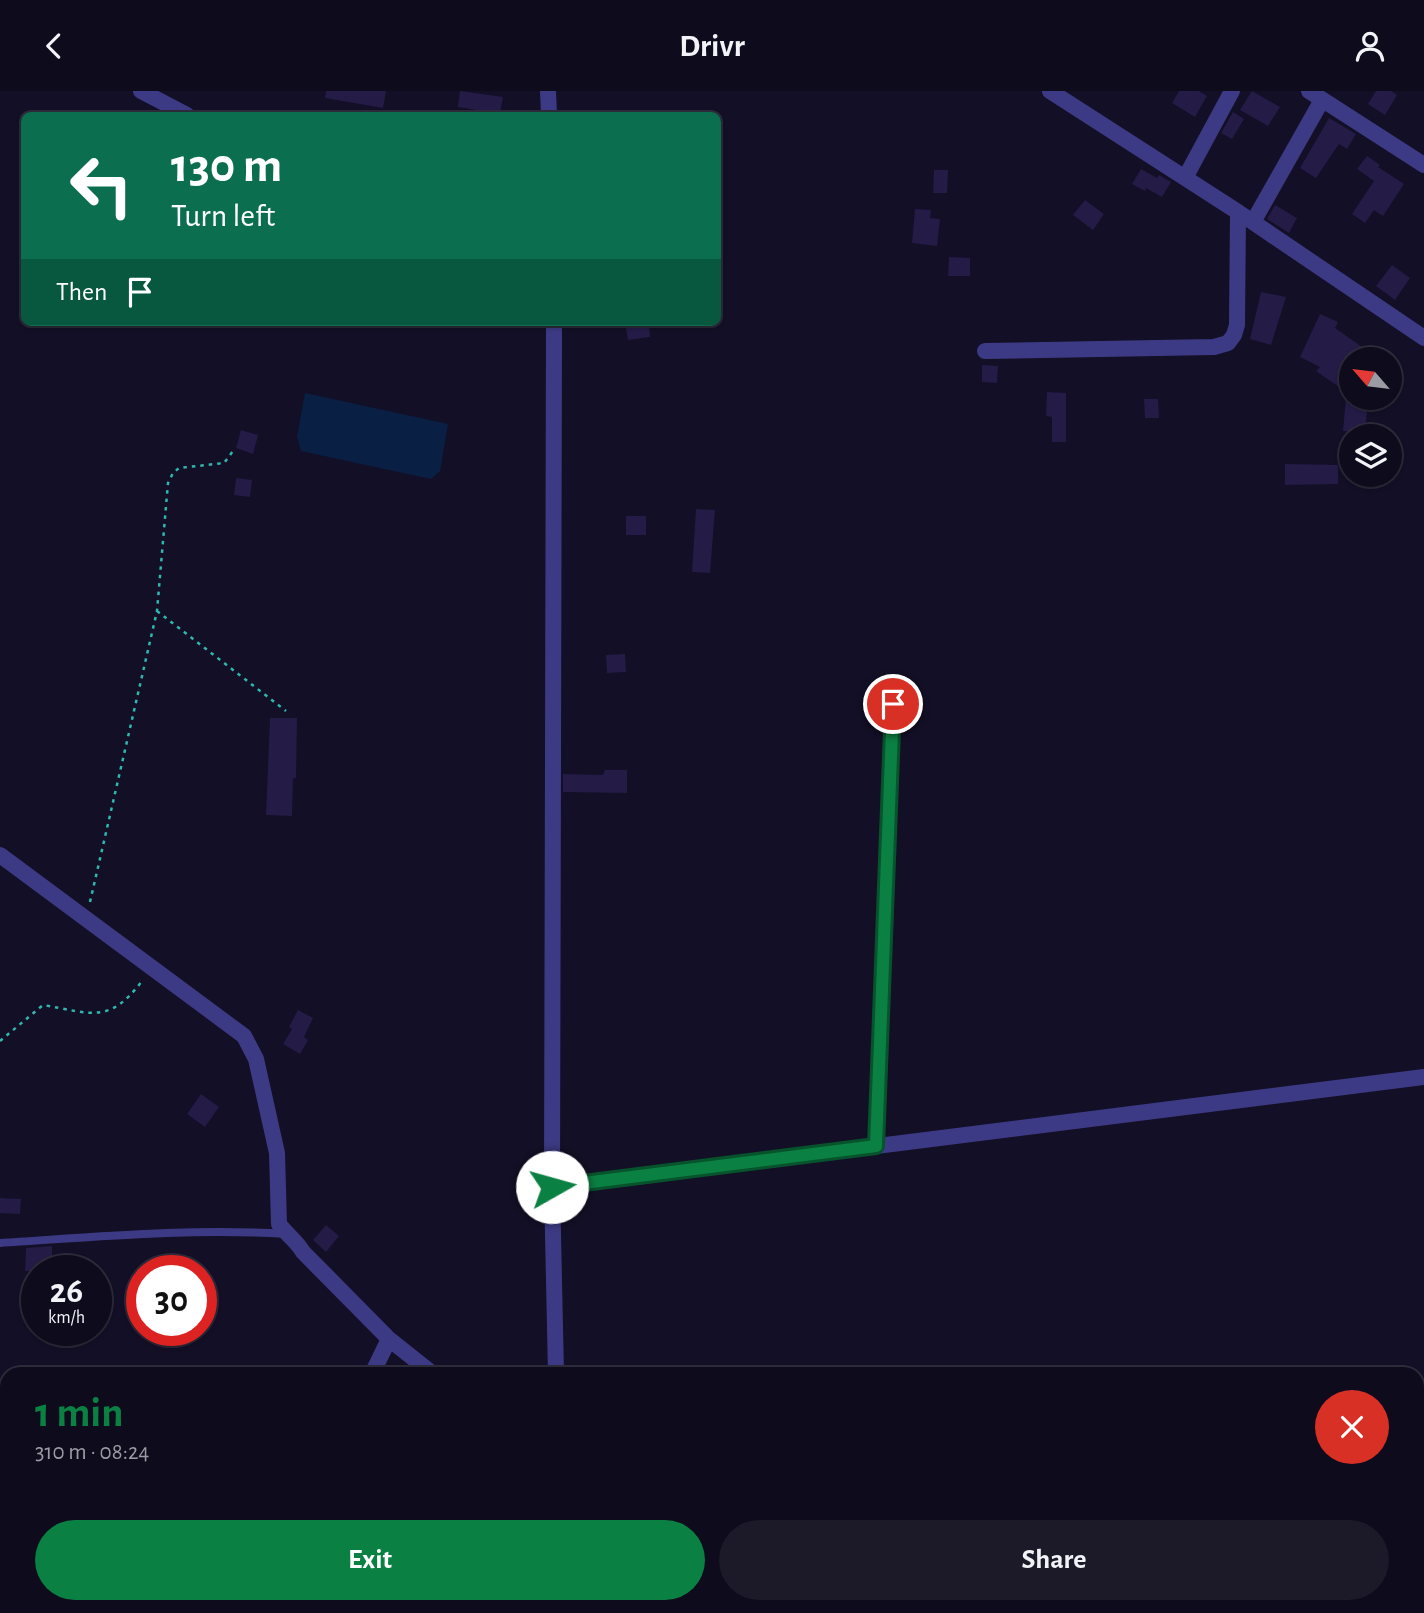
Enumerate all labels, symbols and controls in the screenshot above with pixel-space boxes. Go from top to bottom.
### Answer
icon: back [35,27,73,65]
icon: person [1351,27,1389,65]
text: Drivr [679,30,745,62]
icon: left [56,140,147,231]
text: 130 m [171,142,282,191]
text: Turn left [171,200,275,232]
icon: arrive [121,273,159,311]
text: Then [56,279,107,305]
north arrow [1339,347,1402,409]
map controls [1339,347,1402,487]
button: layers [1339,424,1402,487]
pin [863,674,923,734]
icon: arrive [874,685,912,723]
position arrow [515,1150,589,1224]
speed limit sign: 30 [126,1255,217,1346]
text: 26 [50,1274,83,1309]
text: km/h [48,1309,85,1327]
button: close [1315,1390,1389,1464]
text: 1 min [35,1392,124,1434]
text: 310 m · 08:24 [35,1441,149,1464]
button: Exit [35,1520,705,1600]
button: Share [719,1520,1389,1600]

